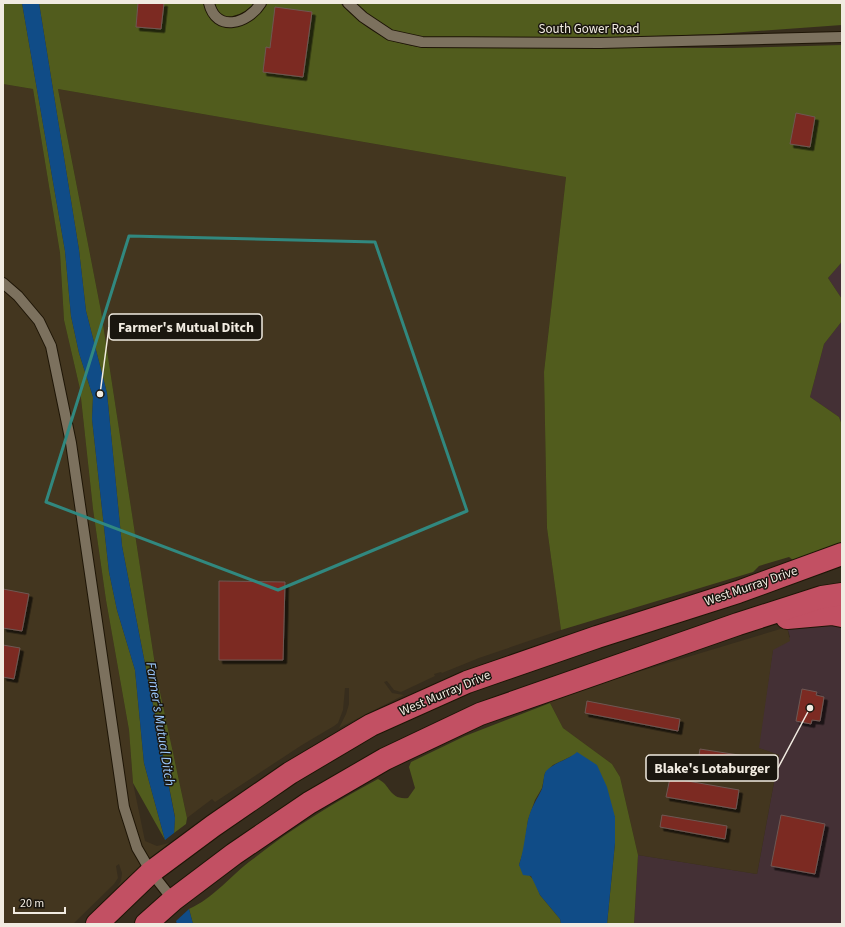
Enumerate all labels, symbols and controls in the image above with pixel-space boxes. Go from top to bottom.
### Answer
street label: South Gower Road [539,20,639,38]
callout: Farmer's Mutual Ditch [109,314,262,340]
text: Farmer's Mutual Ditch [118,318,254,338]
street label: West Murray Drive [702,562,800,610]
water label: Farmer's Mutual Ditch [140,661,180,787]
street label: West Murray Drive [397,666,493,720]
callout: Blake's Lotaburger [646,755,778,781]
text: Blake's Lotaburger [654,759,770,779]
scale bar [14,889,65,915]
text: 20 m [20,895,44,912]

